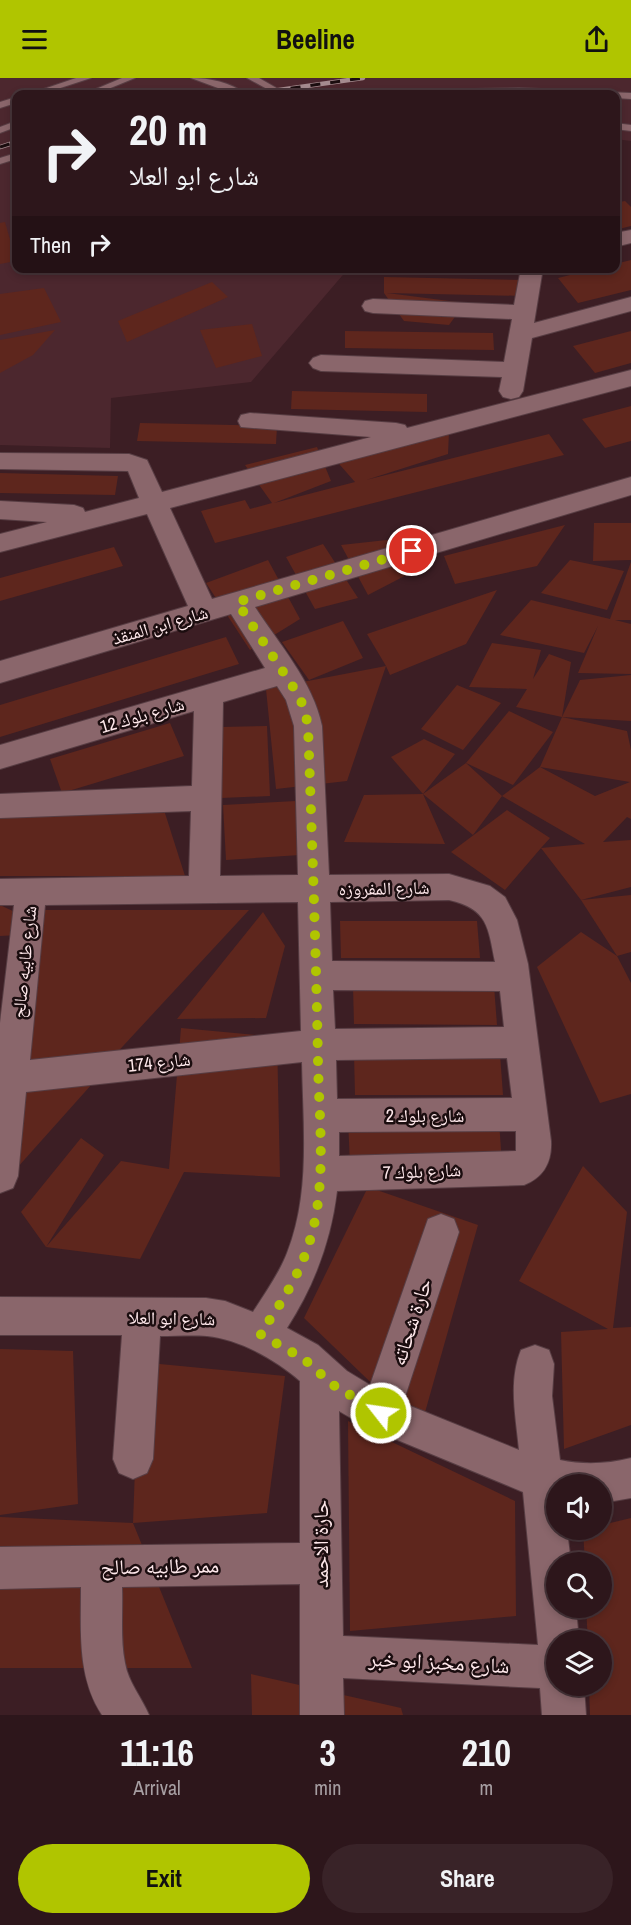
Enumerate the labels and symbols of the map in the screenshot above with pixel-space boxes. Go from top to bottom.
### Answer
pin [386,525,437,576]
street label: شارع ابن المنقذ [109,599,211,651]
street label: شارع بلوك 12 [97,691,187,739]
street label: شارع المفروزه [338,875,430,901]
street label: شارع طابيه صالح [6,905,42,1019]
street label: شارع 174 [126,1046,192,1078]
street label: شارع بلوك 2 [386,1103,464,1128]
street label: شارع بلوك 7 [382,1157,462,1185]
street label: حارة شحاته [383,1275,439,1369]
street label: شارع ابو العلا [128,1305,216,1331]
position arrow [349,1381,413,1445]
street label: حارة الاحمد [306,1500,335,1588]
street label: ممر طابيه صالح [100,1550,220,1582]
street label: شارع مخبز ابو خبر [367,1644,510,1680]

